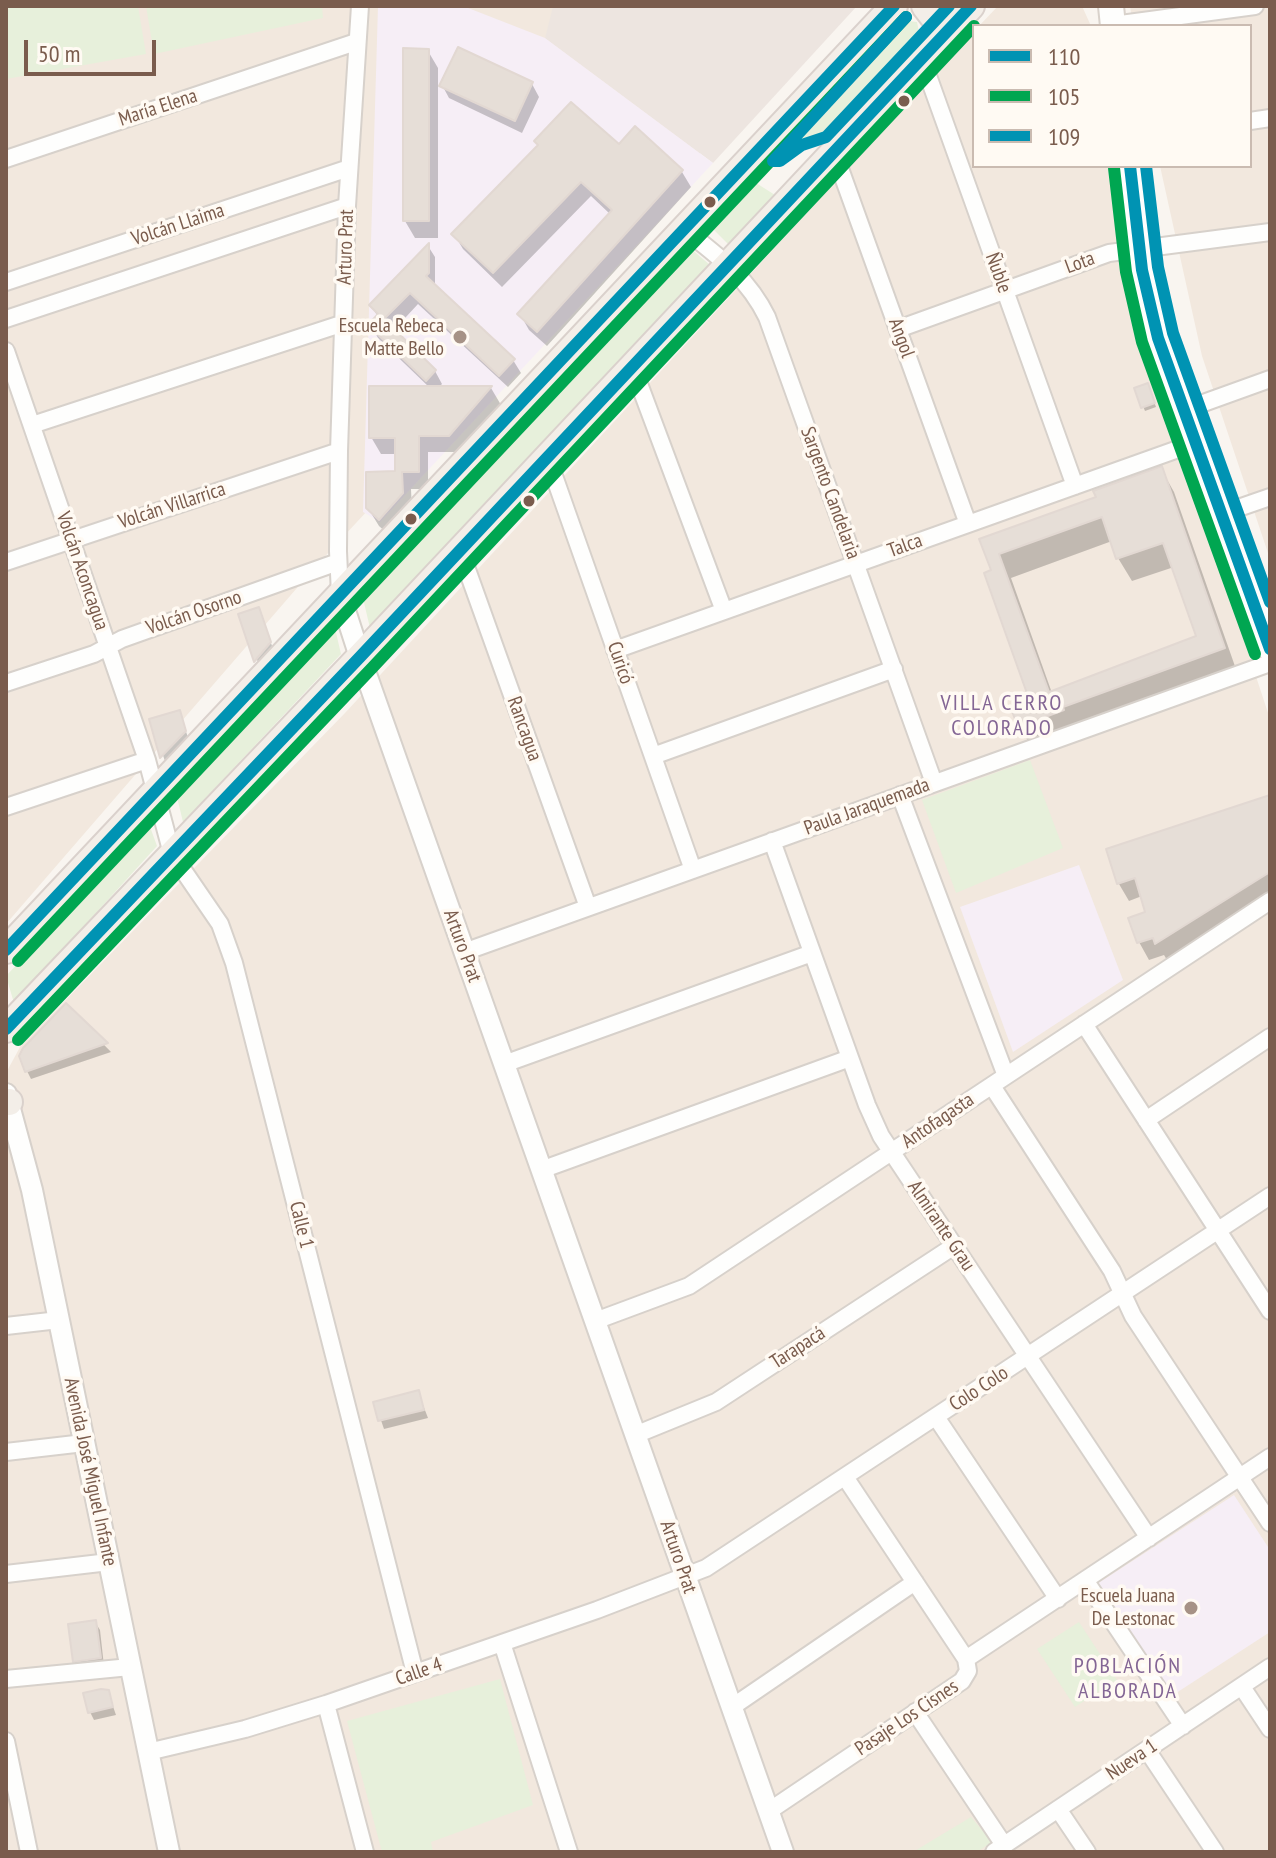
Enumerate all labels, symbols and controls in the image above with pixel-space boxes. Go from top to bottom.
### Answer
scale bar [28,24,160,74]
legend [972,24,1252,168]
text: 50 m [38,38,80,69]
text: 110 [1048,41,1080,72]
text: 105 [1048,81,1080,112]
street label: María Elena [116,84,200,132]
unlabelled marker [896,93,912,109]
text: 109 [1048,121,1080,152]
unlabelled marker [702,194,718,210]
street label: Volcán Llaima [129,199,227,251]
street label: Arturo Prat [333,209,359,285]
street label: Lota [1062,247,1098,279]
street label: Ñuble [980,250,1016,296]
place label: Escuela Rebeca Matte Bello [339,314,444,361]
street label: Angol [883,315,919,361]
marker: Escuela Rebeca Matte Bello [451,328,469,346]
street label: Sargento Candelaria [795,424,865,562]
street label: Volcán Villarrica [115,477,229,535]
unlabelled marker [521,493,537,509]
street label: Volcán Aconcagua [51,509,113,633]
unlabelled marker [403,511,419,527]
street label: Talca [884,529,926,563]
street label: Volcán Osorno [143,586,245,640]
street label: Curicó [602,639,638,687]
district label: VILLA CERRO COLORADO [941,691,1063,742]
street label: Rancagua [501,694,547,764]
street label: Paula Jaraquemada [801,773,933,841]
street label: Arturo Prat [438,906,486,986]
street label: Antofagasta [897,1088,979,1154]
street label: Almirante Grau [902,1176,980,1276]
street label: Calle 1 [284,1199,318,1251]
street label: Tarapacá [766,1321,830,1375]
street label: Colo Colo [945,1361,1013,1417]
street label: Avenida José Miguel Infante [58,1376,122,1568]
street label: Arturo Prat [654,1517,702,1597]
place label: Escuela Juana De Lestonac [1080,1584,1175,1631]
marker: Escuela Juana De Lestonac [1182,1599,1200,1617]
street label: Calle 4 [393,1653,445,1691]
district label: POBLACIÓN ALBORADA [1074,1654,1182,1706]
street label: Pasaje Los Cisnes [851,1675,963,1761]
street label: Nueva 1 [1102,1734,1162,1786]

